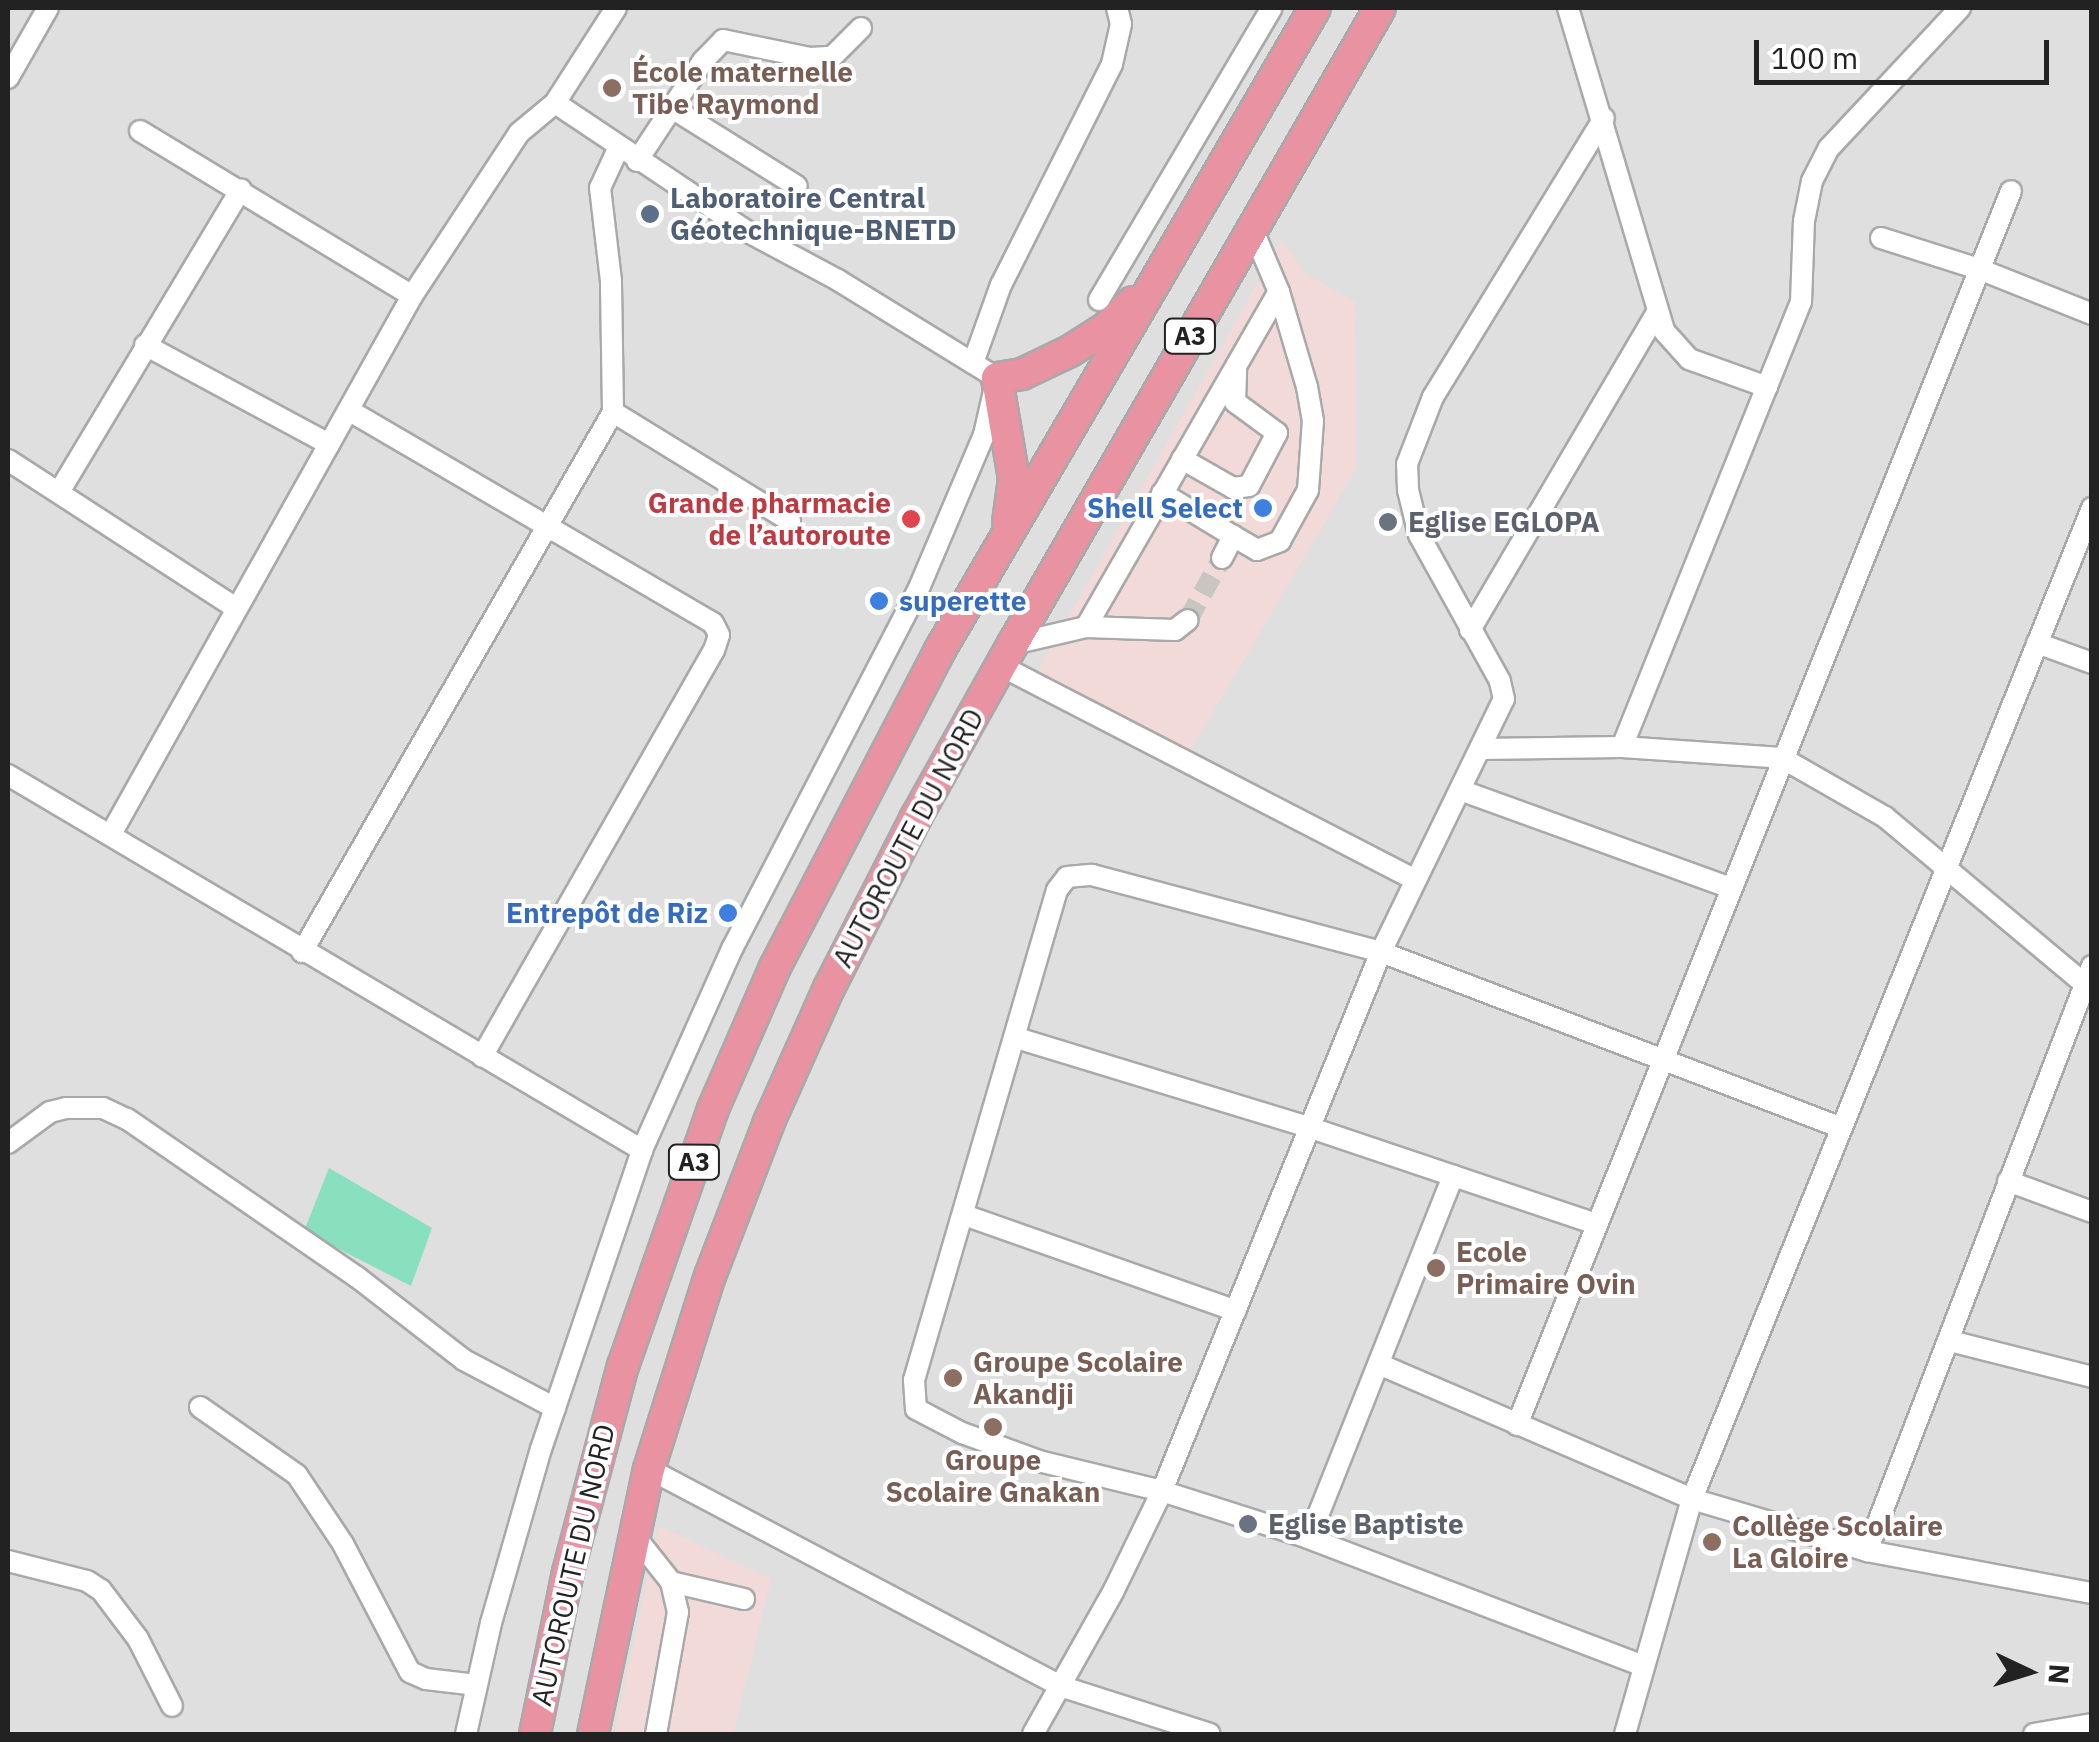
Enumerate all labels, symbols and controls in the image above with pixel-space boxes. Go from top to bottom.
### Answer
scale bar [1759,20,2054,82]
text: 100 m [1771,38,1858,77]
place label: École maternelle Tibe Raymond [632,55,853,121]
marker: École maternelle Tibe Raymond [601,77,623,99]
place label: Laboratoire Central Géotechnique-BNETD [670,181,957,247]
marker: Laboratoire Central Géotechnique-BNETD [639,203,661,225]
road number: A3 [1162,316,1218,356]
place label: Grande pharmacie de l’autoroute [648,486,891,552]
place label: Shell Select [1087,491,1243,525]
marker: Shell Select [1252,497,1274,519]
place label: Eglise EGLOPA [1408,505,1600,539]
marker: Grande pharmacie de l’autoroute [900,508,922,530]
marker: Eglise EGLOPA [1377,511,1399,533]
place label: superette [899,584,1026,618]
marker: superette [868,590,890,612]
street label: AUTOROUTE DU NORD [826,703,990,973]
place label: Entrepôt de Riz [506,896,708,930]
marker: Entrepôt de Riz [717,902,739,924]
road number: A3 [666,1142,722,1182]
place label: Ecole Primaire Ovin [1456,1235,1636,1301]
marker: Ecole Primaire Ovin [1425,1257,1447,1279]
place label: Groupe Scolaire Akandji [973,1345,1183,1411]
marker: Groupe Scolaire Akandji [942,1367,964,1389]
marker: Groupe Scolaire Gnakan [982,1416,1004,1438]
street label: AUTOROUTE DU NORD [524,1421,622,1709]
place label: Groupe Scolaire Gnakan [885,1443,1101,1509]
place label: Eglise Baptiste [1268,1507,1464,1541]
place label: Collège Scolaire La Gloire [1732,1509,1943,1575]
marker: Eglise Baptiste [1237,1513,1259,1535]
marker: Collège Scolaire La Gloire [1701,1531,1723,1553]
north arrow [1979,1622,2079,1722]
text: N [2040,1663,2079,1686]

